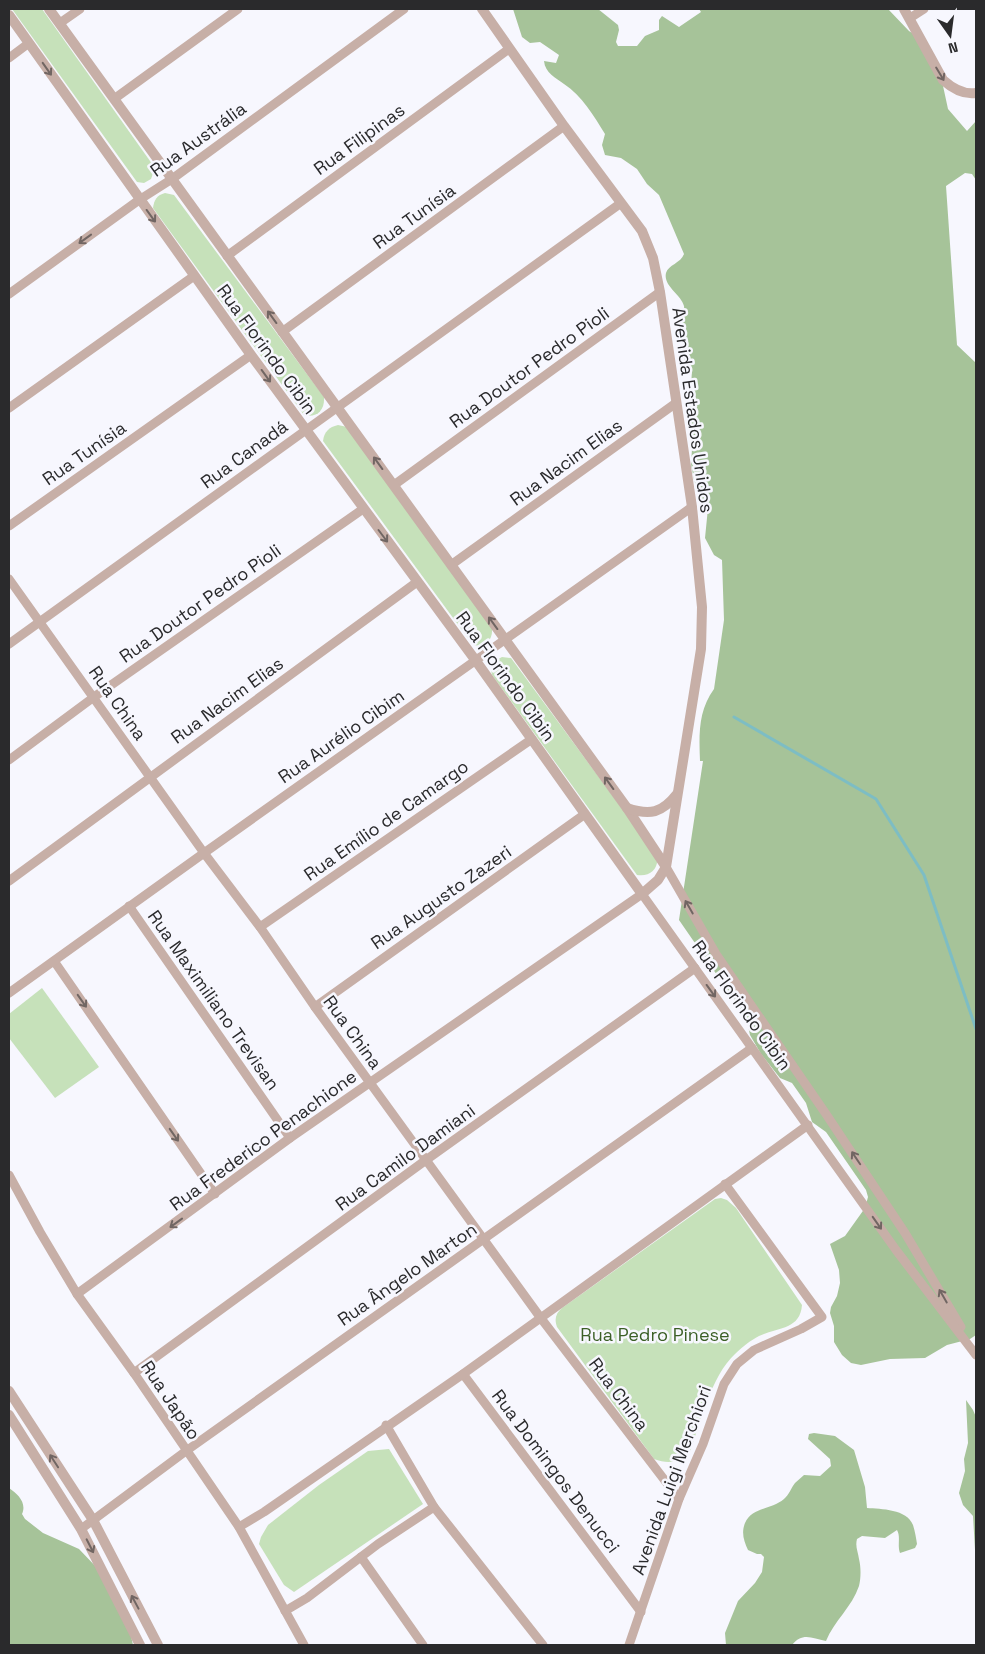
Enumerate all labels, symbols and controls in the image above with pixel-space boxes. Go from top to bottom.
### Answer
north arrow [925,10,975,60]
text: N [946,38,960,57]
one-way arrow [42,62,52,76]
one-way arrow [936,66,946,80]
street label: Rua Austrália [146,96,250,182]
street label: Rua Filipinas [309,98,409,180]
street label: Rua Tunísia [368,178,460,254]
one-way arrow [146,209,156,223]
one-way arrow [79,233,92,244]
street label: Rua Florindo Cibin [212,279,322,419]
street label: Rua Doutor Pedro Pioli [445,301,613,433]
street label: Avenida Estados Unidos [667,306,719,514]
one-way arrow [267,311,277,325]
one-way arrow [261,369,272,382]
street label: Rua Nacim Elias [505,413,627,511]
street label: Rua Canadá [196,415,292,493]
street label: Rua Tunísia [38,416,130,490]
one-way arrow [372,457,383,470]
one-way arrow [378,529,388,543]
street label: Rua Doutor Pedro Pioli [115,538,285,668]
street label: Rua Florindo Cibin [451,606,561,746]
one-way arrow [488,617,498,631]
street label: Rua Nacim Elias [166,651,288,749]
street label: Rua China [84,661,152,745]
street label: Rua Aurélio Cibim [274,684,408,788]
street label: Rua Emílio de Camargo [299,754,473,886]
one-way arrow [604,776,614,790]
street label: Rua Augusto Zazeri [366,840,516,954]
one-way arrow [683,900,693,914]
street label: Rua Maximiliano Trevisan [143,905,285,1095]
street label: Rua Florindo Cibin [687,935,797,1075]
one-way arrow [706,984,717,997]
street label: Rua China [318,991,388,1073]
one-way arrow [77,994,87,1008]
street label: Rua Frederico Penachione [165,1064,361,1216]
street label: Rua Camilo Damiani [331,1099,479,1215]
one-way arrow [169,1128,179,1142]
one-way arrow [851,1152,861,1166]
one-way arrow [872,1216,882,1230]
street label: Rua Ângelo Marton [333,1217,481,1331]
one-way arrow [169,1218,183,1228]
one-way arrow [937,1289,947,1303]
park label: Rua Pedro Pinese [580,1323,730,1346]
street label: Rua China [584,1353,654,1435]
street label: Rua Japão [136,1356,206,1444]
street label: Avenida Luigi Merchiori [626,1382,716,1578]
street label: Rua Domingos Denucci [487,1385,625,1557]
one-way arrow [49,1455,59,1469]
one-way arrow [86,1538,95,1553]
one-way arrow [130,1595,139,1610]

